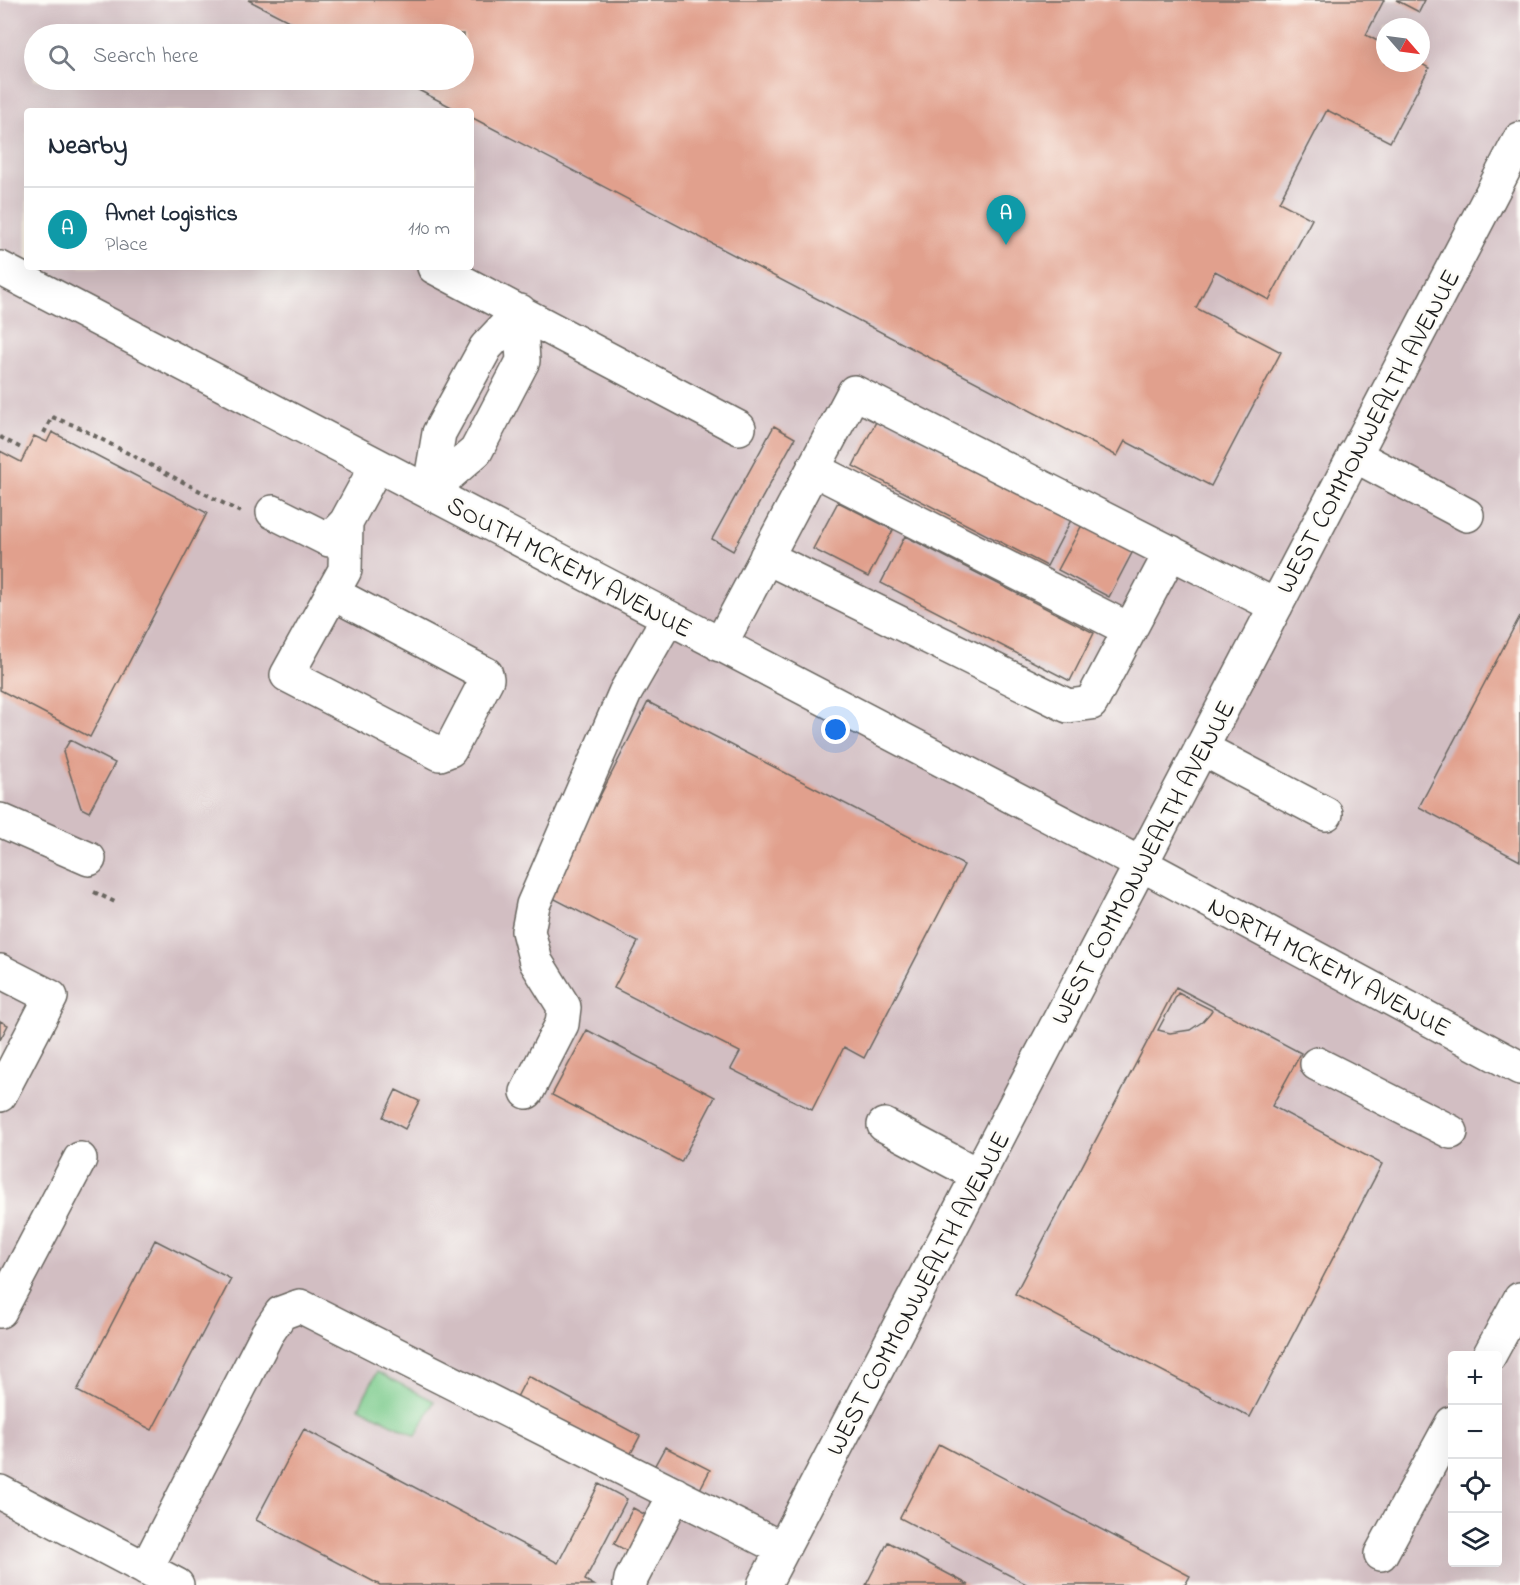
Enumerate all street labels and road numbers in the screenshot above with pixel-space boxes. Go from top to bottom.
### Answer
street label: WEST COMMONWEALTH AVENUE [1268,263,1472,601]
street label: SOUTH MCKEMY AVENUE [439,488,698,650]
street label: WEST COMMONWEALTH AVENUE [1043,694,1247,1032]
street label: NORTH MCKEMY AVENUE [1200,888,1457,1049]
street label: WEST COMMONWEALTH AVENUE [818,1125,1022,1463]

